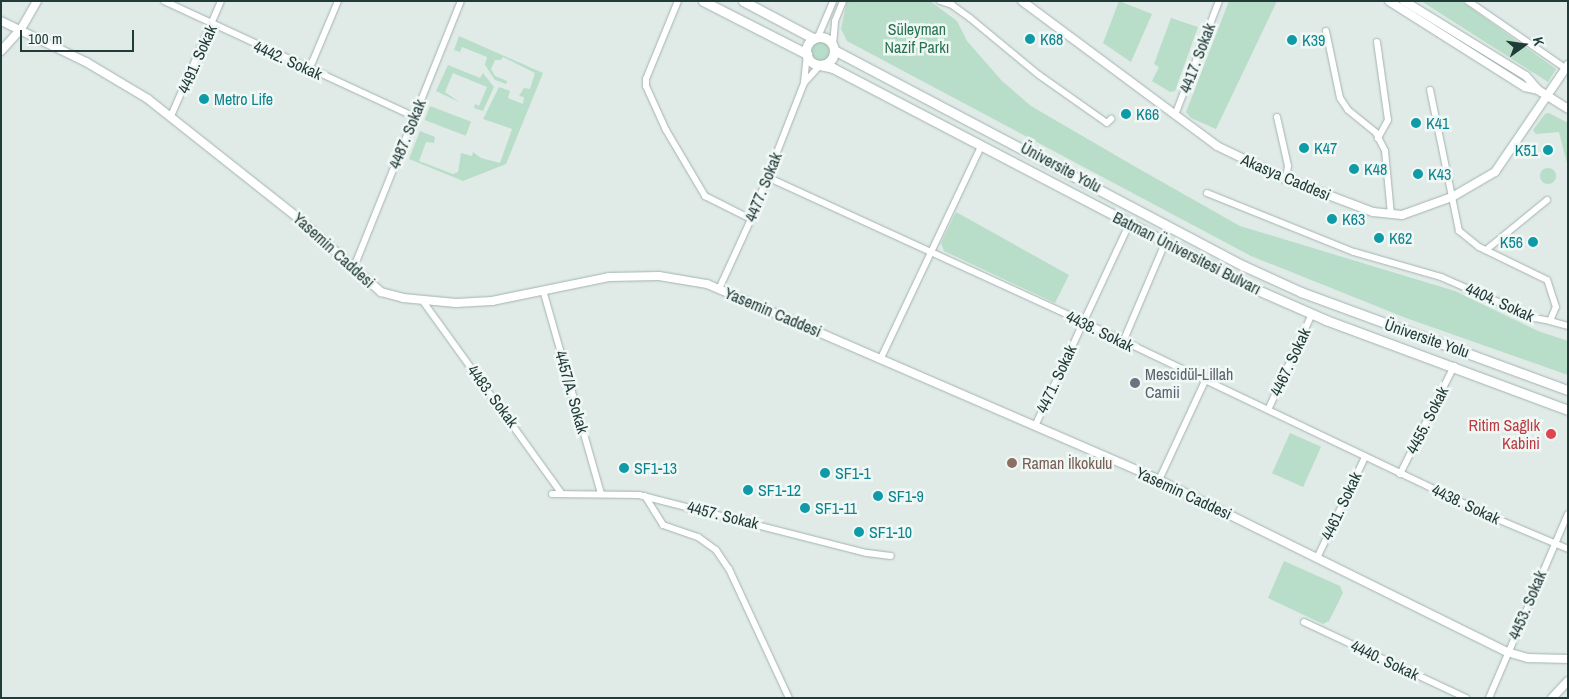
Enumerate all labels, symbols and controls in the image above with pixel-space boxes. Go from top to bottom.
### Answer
park label: Süleyman Nazif Parkı [885,19,949,57]
scale bar [22,20,136,52]
north arrow [1499,20,1549,70]
street label: 4417. Sokak [1175,21,1219,95]
street label: 4491. Sokak [173,22,221,96]
text: 100 m [28,28,62,49]
place label: K68 [1040,29,1063,49]
place label: K39 [1302,30,1325,50]
marker: K68 [1024,33,1036,45]
marker: K39 [1286,34,1298,46]
text: K [1529,35,1548,48]
street label: 4442. Sokak [251,36,325,84]
place label: Metro Life [214,89,273,109]
marker: Metro Life [198,93,210,105]
street label: 4487. Sokak [384,97,430,171]
place label: K66 [1136,104,1159,124]
marker: K66 [1120,108,1132,120]
place label: K41 [1426,113,1449,133]
marker: K41 [1410,117,1422,129]
street label: Üniversite Yolu [1017,138,1105,196]
place label: K47 [1314,138,1337,158]
place label: K51 [1515,140,1538,160]
marker: K47 [1298,142,1310,154]
marker: K51 [1542,144,1554,156]
street label: Akasya Caddesi [1238,149,1334,205]
street label: 4477. Sokak [740,150,786,224]
place label: K48 [1364,159,1387,179]
marker: K48 [1348,163,1360,175]
place label: K43 [1428,164,1451,184]
marker: K43 [1412,168,1424,180]
street label: Batman Üniversitesi Bulvarı [1110,207,1264,299]
street label: Yasemin Caddesi [289,208,379,292]
place label: K63 [1342,209,1365,229]
marker: K63 [1326,213,1338,225]
place label: K62 [1389,228,1412,248]
marker: K62 [1373,232,1385,244]
place label: K56 [1500,232,1523,252]
marker: K56 [1527,236,1539,248]
street label: 4404. Sokak [1463,278,1537,326]
street label: Yasemin Caddesi [722,283,824,341]
street label: 4438. Sokak [1063,306,1137,356]
street label: Üniversite Yolu [1382,314,1472,362]
street label: 4467. Sokak [1266,325,1314,399]
street label: 4471. Sokak [1032,342,1080,416]
street label: 4457/A. Sokak [551,348,593,436]
street label: 4483. Sokak [463,361,523,431]
place label: Mescidül-Lillah Camii [1145,364,1233,402]
marker: Mescidül-Lillah Camii [1129,377,1141,389]
street label: 4455. Sokak [1402,383,1452,457]
place label: Ritim Sağlık Kabini [1469,415,1540,453]
marker: Ritim Sağlık Kabini [1544,427,1558,441]
place label: Raman İlkokulu [1022,453,1112,473]
marker: Raman İlkokulu [1006,457,1018,469]
place label: SF1-13 [634,458,677,478]
marker: SF1-13 [618,462,630,474]
street label: Yasemin Caddesi [1133,462,1235,524]
place label: SF1-1 [835,463,871,483]
marker: SF1-1 [819,467,831,479]
street label: 4461. Sokak [1317,469,1365,543]
place label: SF1-12 [758,480,801,500]
street label: 4438. Sokak [1429,480,1503,528]
marker: SF1-12 [742,484,754,496]
place label: SF1-9 [888,486,924,506]
marker: SF1-9 [872,490,884,502]
street label: 4457. Sokak [685,497,761,533]
place label: SF1-11 [815,498,857,518]
marker: SF1-11 [799,502,811,514]
place label: SF1-10 [869,522,912,542]
marker: SF1-10 [853,526,865,538]
street label: 4453. Sokak [1504,568,1550,642]
street label: 4440. Sokak [1348,636,1422,684]

